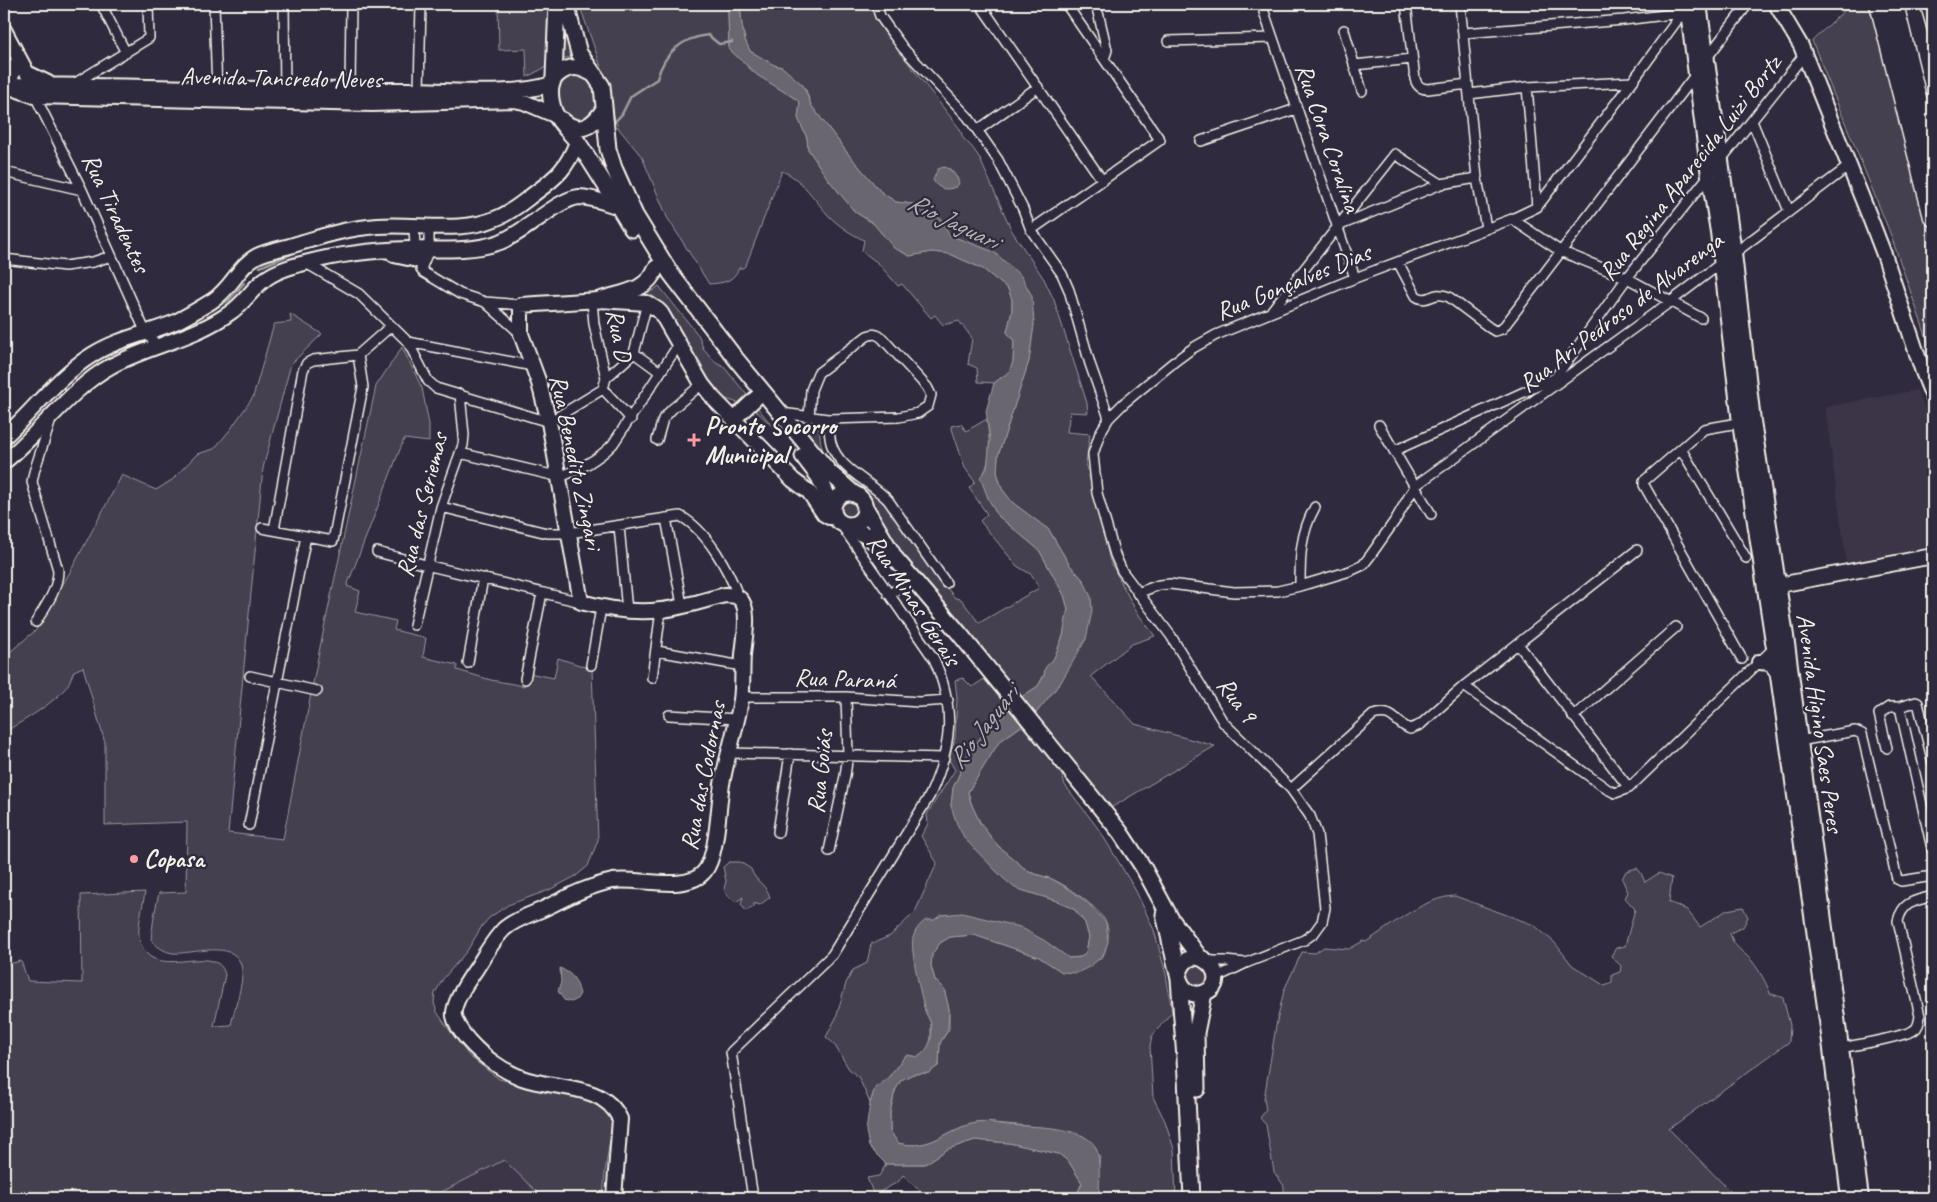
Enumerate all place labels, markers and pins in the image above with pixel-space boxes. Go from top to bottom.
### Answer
place label: Pronto Socorro Municipal [705,410,839,471]
marker: Pronto Socorro Municipal [687,433,701,447]
place label: Copasa [144,843,206,875]
marker: Copasa [128,853,140,865]

